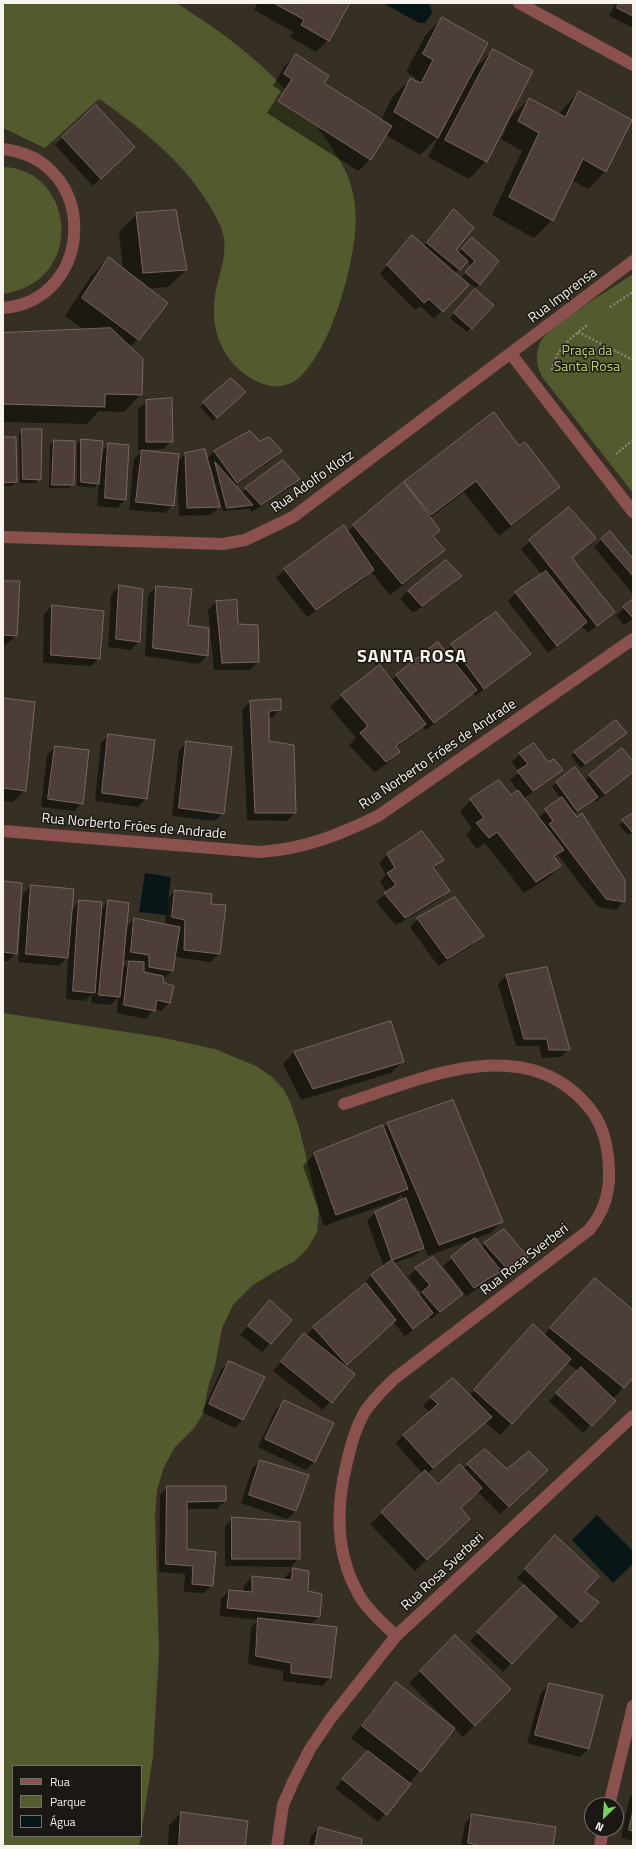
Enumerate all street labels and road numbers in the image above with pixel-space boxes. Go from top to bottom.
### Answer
street label: Rua Imprensa [525,265,601,327]
street label: Rua Adolfo Klotz [268,447,358,517]
street label: Rua Norberto Fróes de Andrade [356,696,520,814]
street label: Rua Norberto Fróes de Andrade [41,811,227,843]
street label: Rua Rosa Sverberi [478,1220,572,1300]
street label: Rua Rosa Sverberi [398,1529,488,1615]

